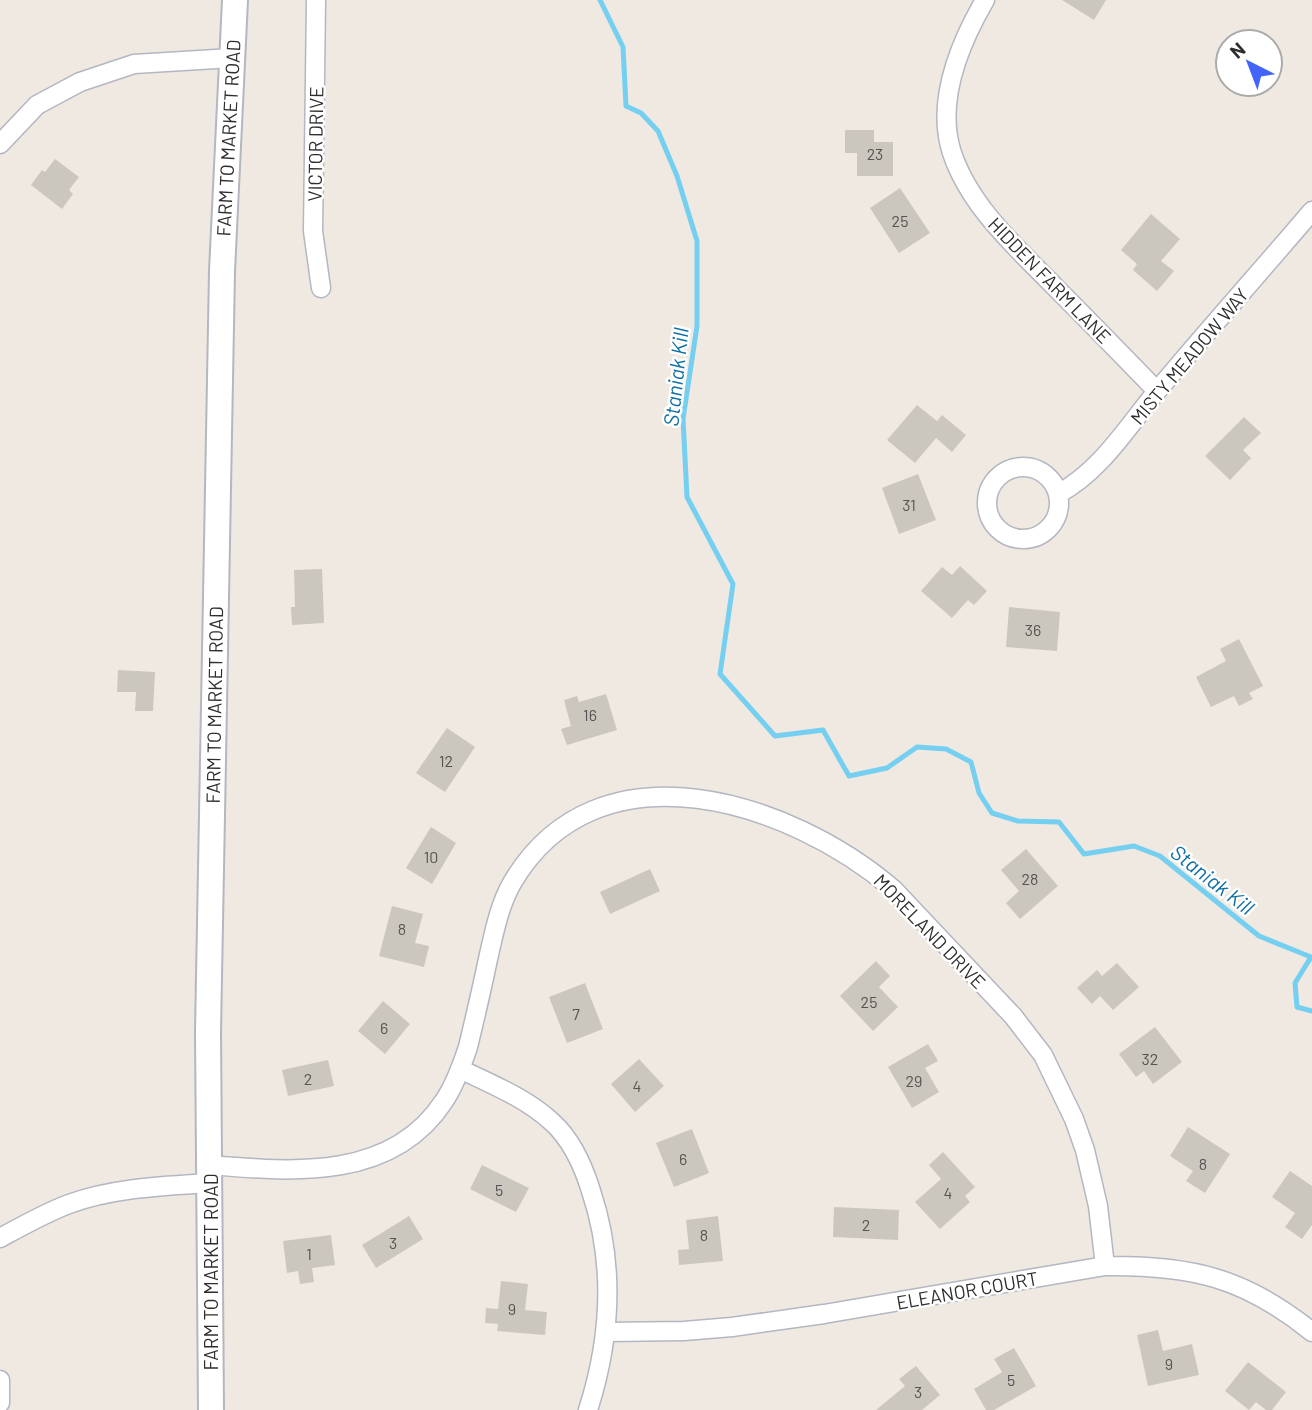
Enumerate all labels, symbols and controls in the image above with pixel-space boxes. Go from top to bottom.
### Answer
north arrow [1214,28,1284,98]
text: N [1225,37,1250,63]
street label: FARM TO MARKET ROAD [211,39,245,237]
street label: VICTOR DRIVE [302,86,328,202]
house number: 23 [867,144,883,163]
house number: 25 [892,211,908,230]
street label: HIDDEN FARM LANE [984,212,1116,348]
street label: MISTY MEADOW WAY [1125,283,1253,429]
water label: Staniak Kill [657,326,693,427]
house number: 31 [902,495,916,514]
street label: FARM TO MARKET ROAD [201,606,227,804]
house number: 36 [1025,620,1041,639]
house number: 16 [583,705,597,724]
house number: 12 [439,751,453,770]
water label: Staniak Kill [1166,839,1260,919]
house number: 10 [424,847,438,866]
street label: MORELAND DRIVE [869,869,991,993]
house number: 28 [1022,869,1038,888]
house number: 8 [398,919,406,938]
house number: 25 [861,992,877,1011]
house number: 7 [572,1004,580,1023]
house number: 6 [380,1018,388,1037]
house number: 32 [1142,1049,1158,1068]
house number: 2 [304,1069,312,1088]
house number: 29 [906,1071,922,1090]
house number: 4 [633,1076,641,1095]
house number: 6 [679,1149,687,1168]
house number: 8 [1199,1154,1207,1173]
street label: FARM TO MARKET ROAD [199,1173,222,1371]
house number: 5 [495,1180,503,1199]
house number: 4 [944,1183,952,1202]
house number: 2 [862,1215,870,1234]
house number: 8 [700,1225,708,1244]
house number: 3 [389,1233,397,1252]
house number: 1 [306,1244,312,1263]
street label: ELEANOR COURT [894,1266,1040,1314]
house number: 9 [508,1299,516,1318]
house number: 9 [1165,1354,1173,1373]
house number: 5 [1007,1370,1015,1389]
house number: 3 [914,1382,922,1401]

